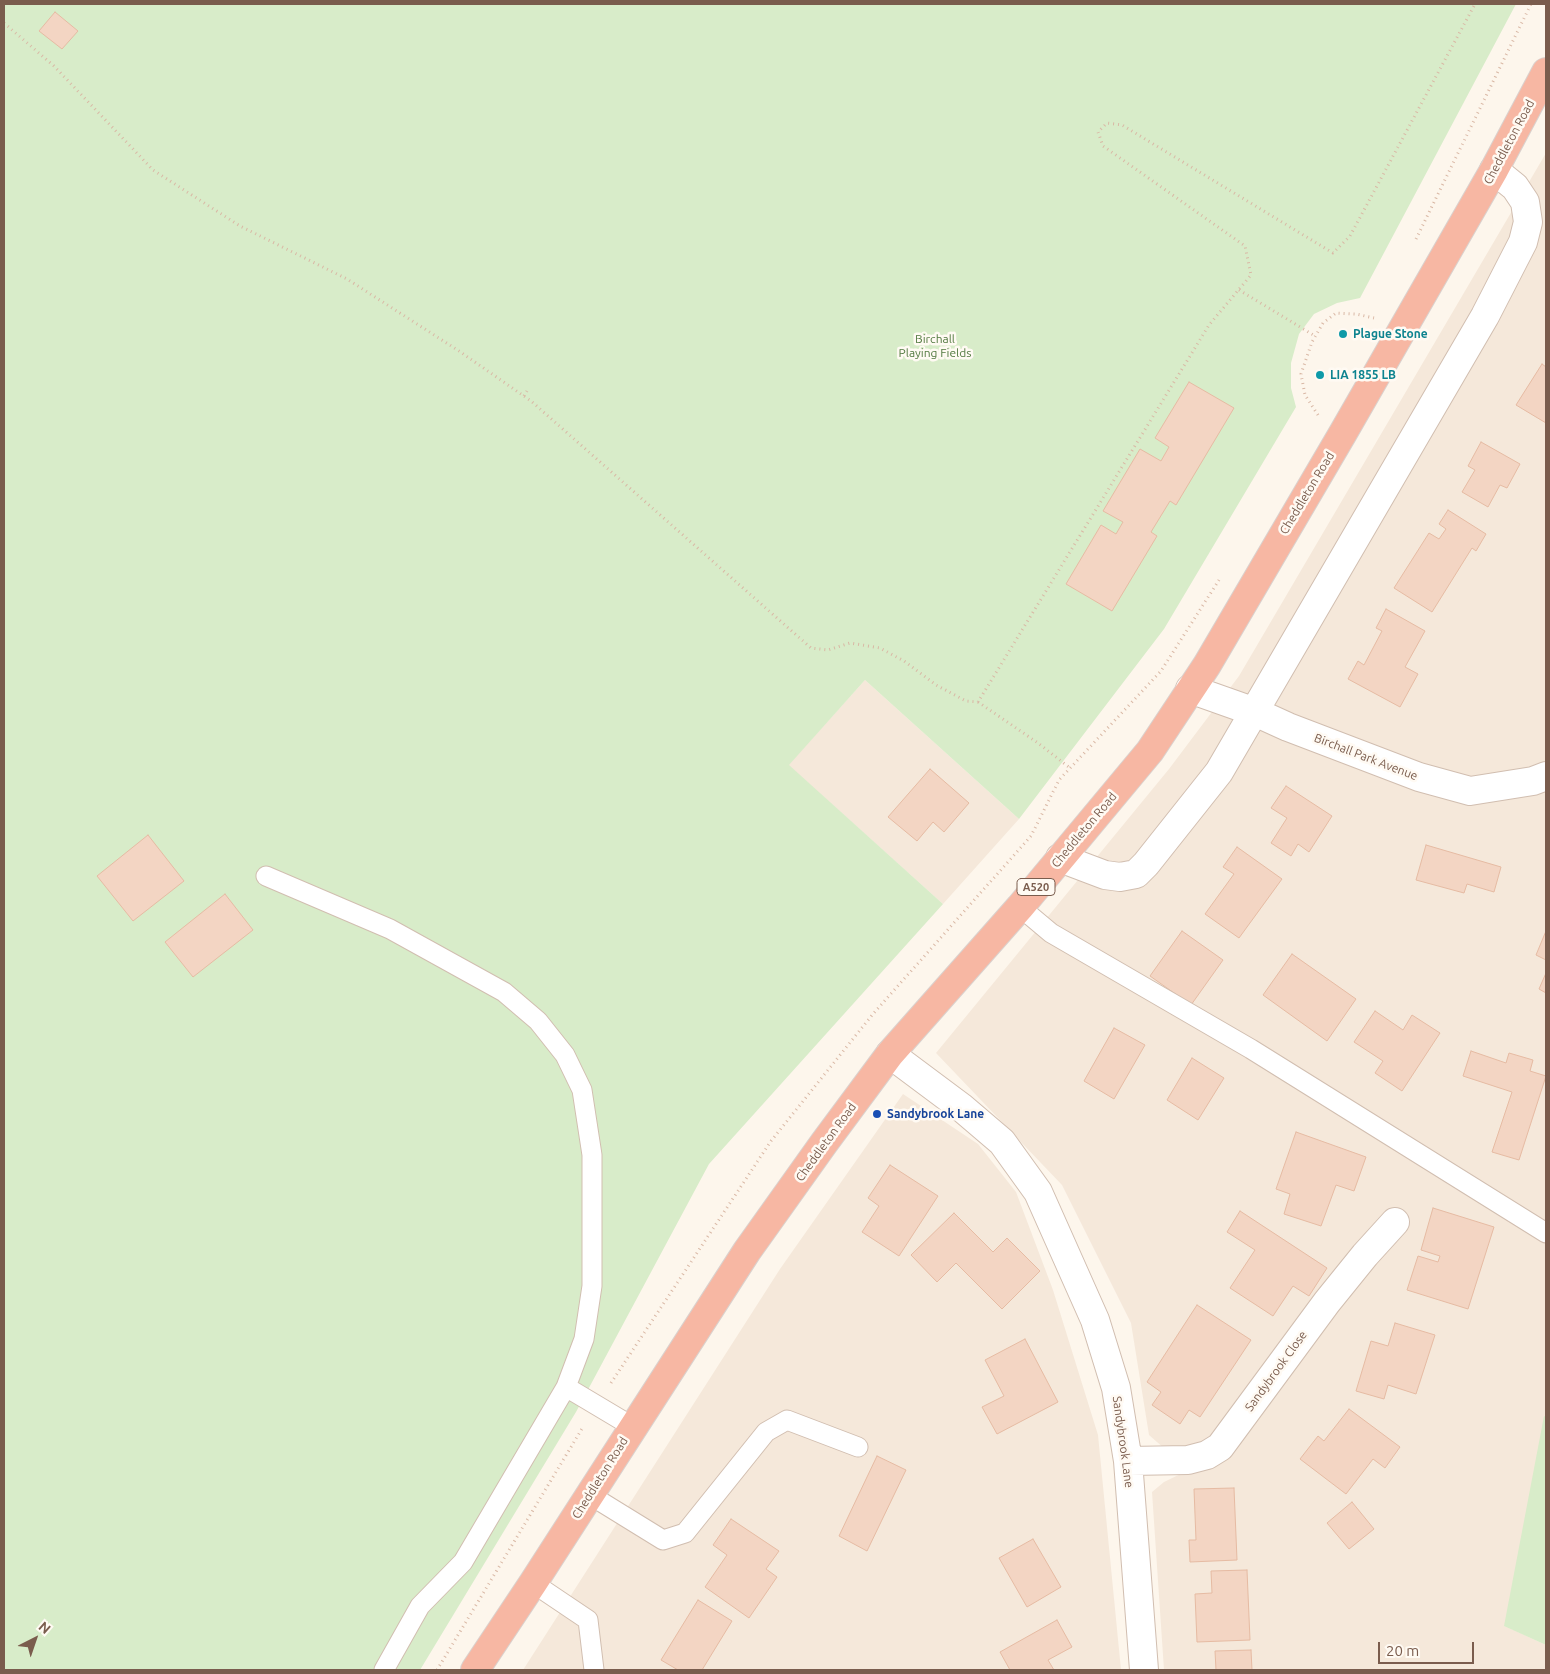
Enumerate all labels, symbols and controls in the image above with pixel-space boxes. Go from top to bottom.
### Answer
street label: Cheddleton Road [1481,97,1537,187]
place label: Plague Stone [1353,327,1428,341]
marker: Plague Stone [1337,328,1349,340]
park label: Birchall Playing Fields [899,332,971,360]
place label: LIA 1855 LB [1330,368,1396,382]
marker: LIA 1855 LB [1314,369,1326,381]
street label: Cheddleton Road [1277,449,1337,537]
street label: Birchall Park Avenue [1312,731,1420,783]
street label: Cheddleton Road [1048,790,1120,870]
road number: A520 [1017,879,1055,896]
street label: Cheddleton Road [793,1100,859,1184]
place label: Sandybrook Lane [887,1107,984,1121]
marker: Sandybrook Lane [871,1108,883,1120]
street label: Sandybrook Close [1242,1328,1310,1414]
street label: Sandybrook Lane [1109,1395,1137,1489]
street label: Cheddleton Road [569,1434,631,1522]
north arrow [10,1614,60,1664]
text: N [36,1618,54,1637]
scale bar [1380,1632,1476,1664]
text: 20 m [1386,1642,1419,1659]

